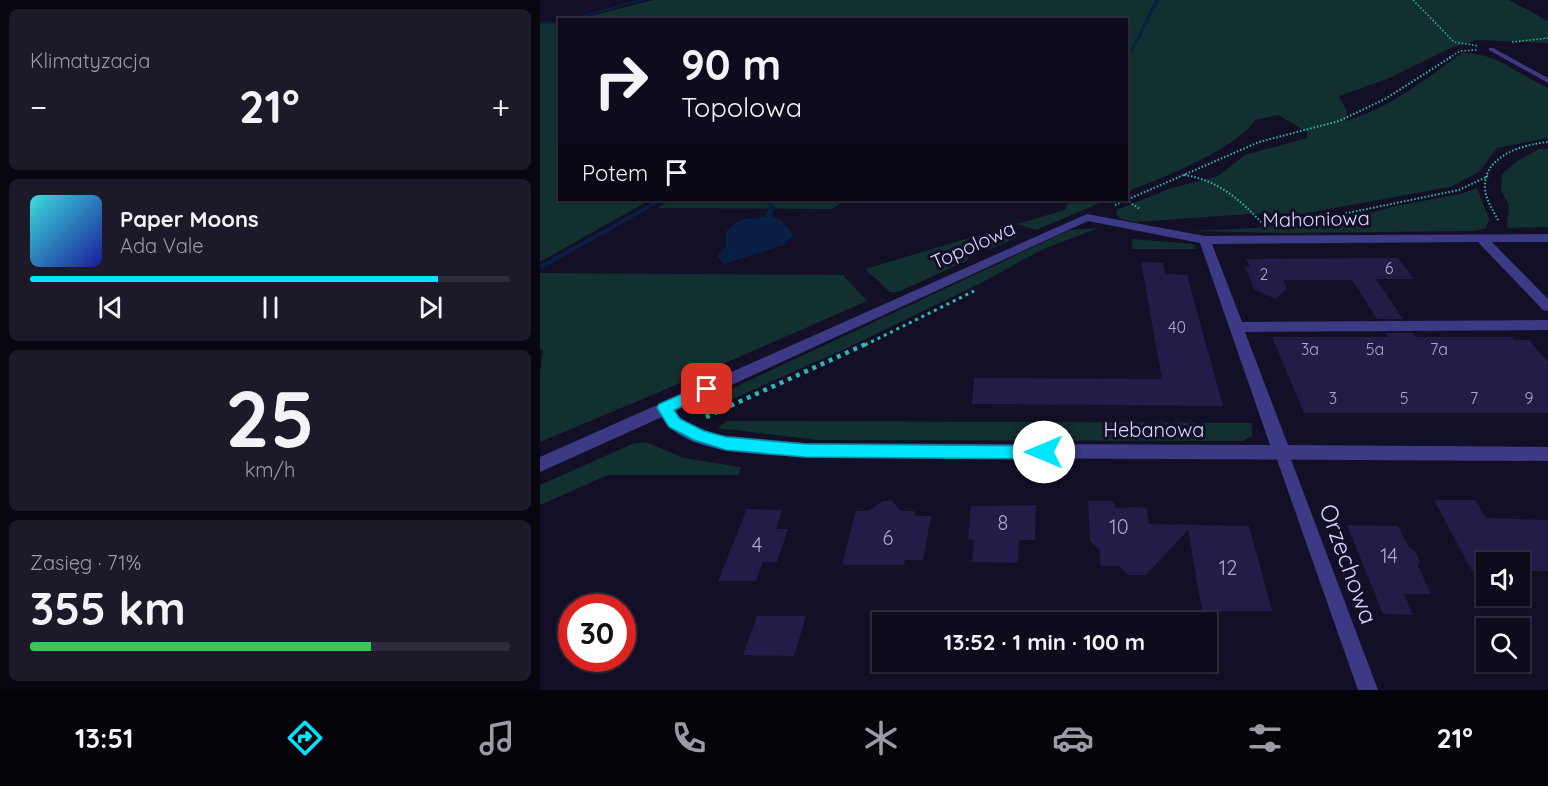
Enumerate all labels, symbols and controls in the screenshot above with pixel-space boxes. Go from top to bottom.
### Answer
text: 90 m [681,38,781,91]
icon: right [582,42,660,120]
text: Klimatyzacja [30,48,150,73]
text: 21° [239,78,300,134]
text: − [30,86,47,127]
text: + [491,86,510,127]
text: Topolowa [681,90,802,124]
icon: arrive [660,156,693,189]
text: Potem [582,159,648,187]
text: Paper Moons [120,205,259,233]
street label: Mahoniowa [1262,205,1370,232]
street label: Topolowa [927,215,1019,274]
text: Ada Vale [120,233,204,258]
house number: 6 [1385,258,1394,278]
house number: 2 [1260,264,1269,284]
icon: previous [94,291,127,324]
icon: pause [254,291,287,324]
icon: next [414,291,447,324]
house number: 40 [1168,317,1186,337]
house number: 3a [1301,339,1319,359]
house number: 5a [1366,339,1384,359]
house number: 7a [1430,339,1448,359]
pin [681,363,732,414]
text: 25 [225,369,315,467]
icon: arrive [690,372,723,405]
house number: 3 [1329,388,1337,408]
house number: 5 [1400,388,1408,408]
house number: 7 [1470,388,1478,408]
house number: 9 [1525,388,1534,408]
street label: Hebanowa [1104,417,1204,442]
position arrow [1012,420,1076,484]
text: km/h [245,457,295,482]
street label: Orzechowa [1313,499,1385,628]
house number: 8 [998,510,1008,535]
house number: 10 [1109,514,1129,539]
house number: 6 [883,525,894,550]
house number: 4 [752,532,762,557]
house number: 14 [1380,543,1398,568]
text: Zasięg · 71% [30,550,141,575]
map controls [1476,552,1530,672]
button: sound [1476,552,1530,606]
house number: 12 [1219,555,1237,580]
text: 355 km [30,580,186,636]
speed limit sign: 30 [558,594,636,672]
button: search [1476,618,1530,672]
text: 13:52 · 1 min · 100 m [944,628,1145,656]
icon: directions [284,717,326,759]
icon: music [476,717,518,759]
icon: phone [668,717,710,759]
icon: climate [860,717,902,759]
icon: car [1052,717,1094,759]
icon: filters [1244,717,1286,759]
text: 13:51 [75,721,134,755]
text: 21° [1436,721,1473,755]

